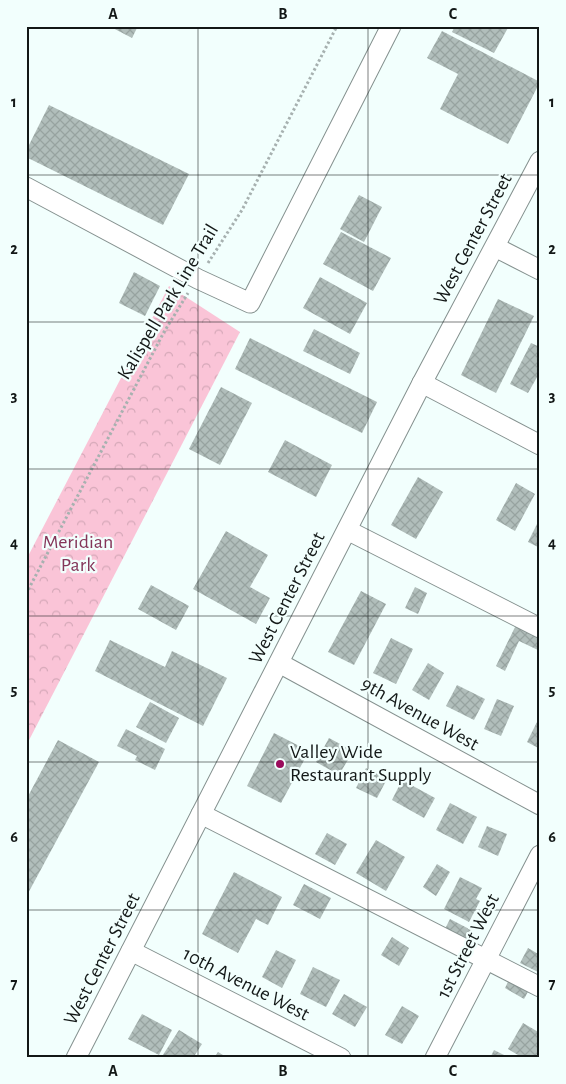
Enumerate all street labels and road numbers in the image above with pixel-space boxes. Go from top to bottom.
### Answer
street label: West Center Street [430,170,516,308]
street label: Kalispell Park Line Trail [114,221,222,383]
street label: West Center Street [245,528,329,667]
street label: 9th Avenue West [358,673,483,755]
street label: West Center Street [60,889,144,1028]
street label: 1st Street West [433,890,503,1001]
street label: 10th Avenue West [179,944,313,1025]

